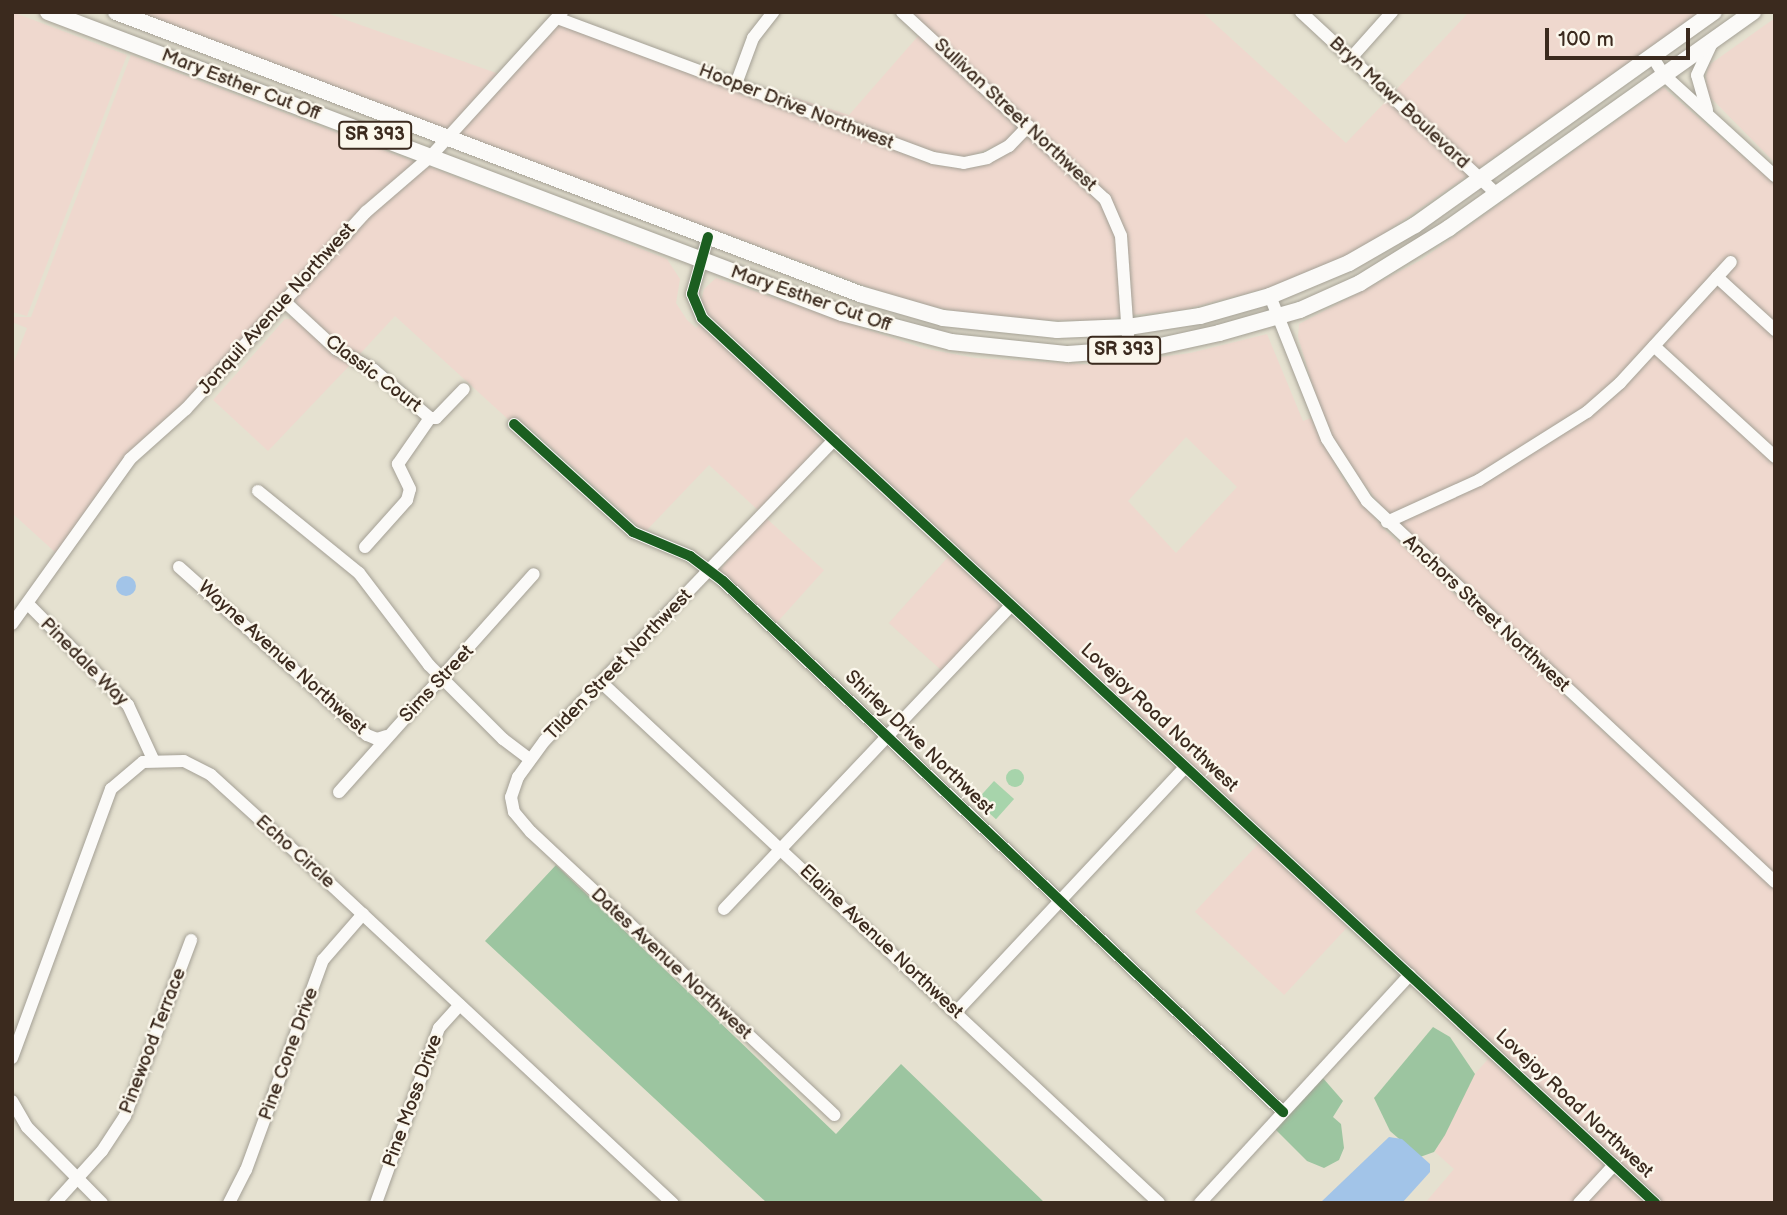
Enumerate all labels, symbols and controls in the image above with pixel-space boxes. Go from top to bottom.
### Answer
scale bar [1549,14,1694,58]
text: 100 m [1558,27,1614,52]
street label: Bryn Mawr Boulevard [1324,32,1474,174]
street label: Sullivan Street Northwest [929,33,1101,197]
street label: Mary Esther Cut Off [158,44,324,126]
street label: Hooper Drive Northwest [695,59,897,155]
road number: SR 393 [336,120,414,150]
street label: Jonquil Avenue Northwest [194,219,360,399]
street label: Mary Esther Cut Off [727,261,895,337]
street label: Classic Court [320,330,426,418]
road number: SR 393 [1086,336,1162,364]
street label: Anchors Street Northwest [1398,531,1574,697]
street label: Wayne Avenue Northwest [193,576,371,740]
street label: Tilden Street Northwest [541,584,697,746]
street label: Pinedale Way [35,613,133,711]
street label: Lovejoy Road Northwest [1075,639,1243,797]
street label: Sims Street [395,640,479,728]
street label: Shirley Drive Northwest [839,666,999,820]
street label: Echo Circle [251,810,339,894]
street label: Elaine Avenue Northwest [794,860,968,1024]
street label: Dates Avenue Northwest [586,883,756,1045]
street label: Pinewood Terrace [115,965,191,1117]
street label: Pine Cone Drive [254,985,324,1123]
street label: Lovejoy Road Northwest [1490,1025,1658,1183]
street label: Pine Moss Drive [378,1032,448,1170]

